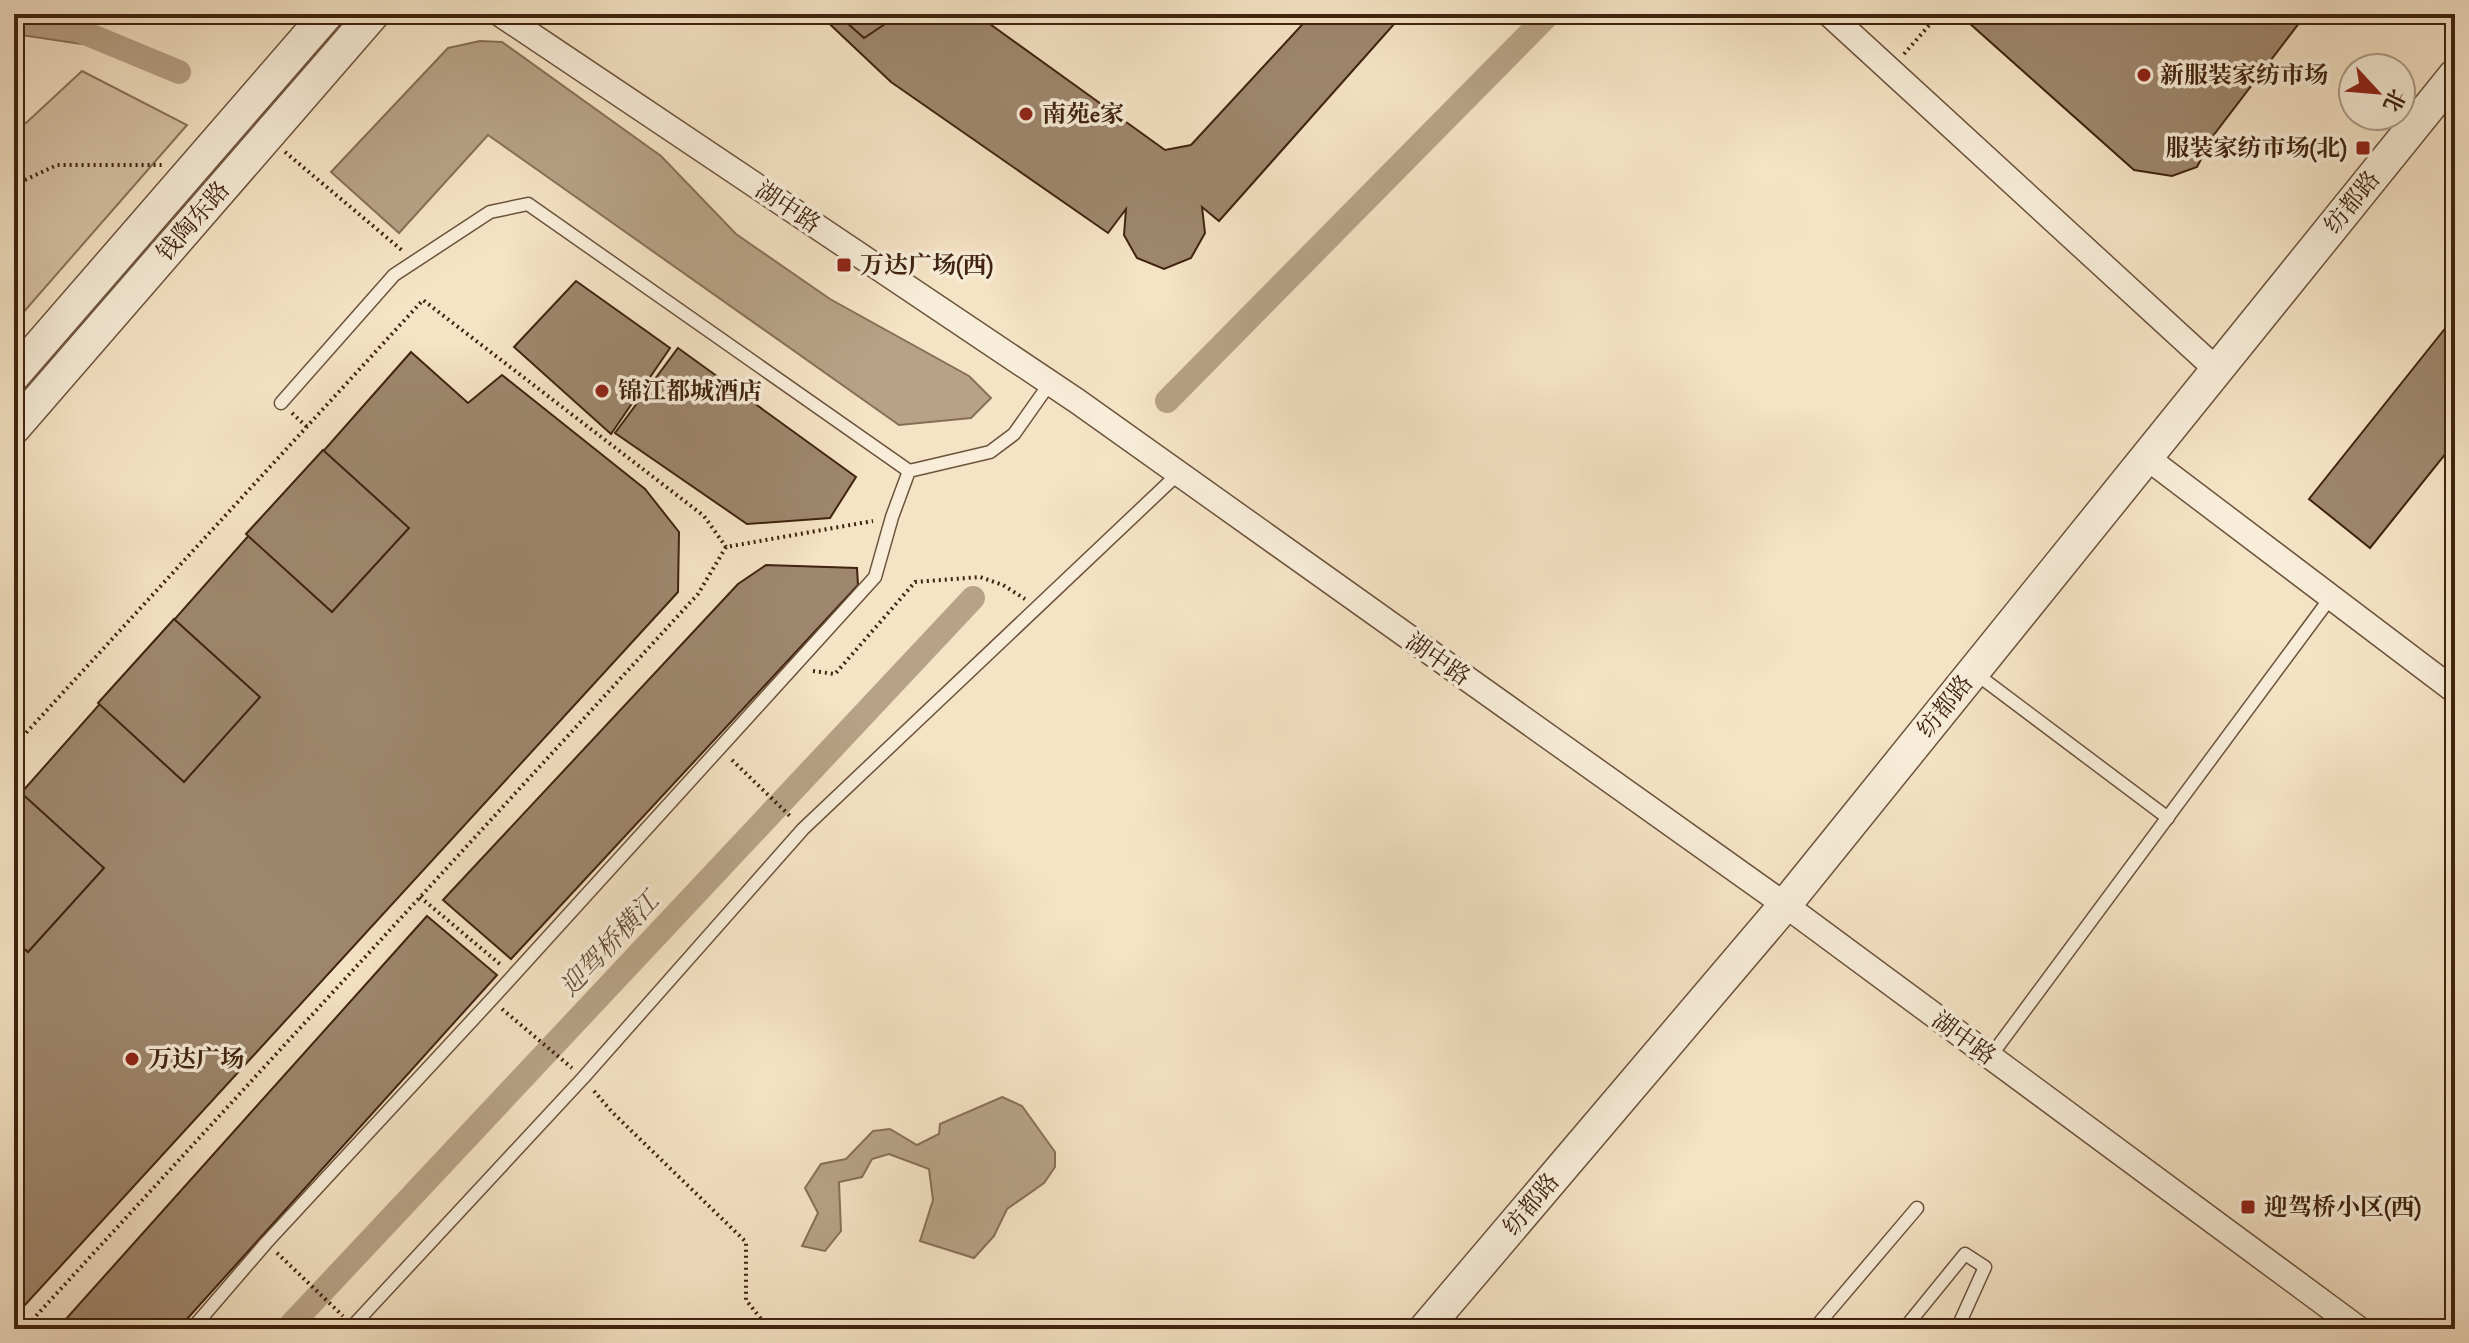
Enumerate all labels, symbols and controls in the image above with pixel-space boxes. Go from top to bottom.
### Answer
north arrow [2337,52,2417,132]
place label: 新服装家纺市场 [2160,60,2328,90]
marker: 新服装家纺市场 [2135,66,2153,84]
text: 北 [2378,85,2411,116]
place label: 南苑e家 [1042,99,1124,129]
marker: 南苑e家 [1017,105,1035,123]
place label: 服装家纺市场(北) [2166,133,2347,163]
marker: 服装家纺市场(北) [2354,139,2372,157]
street label: 纺都路 [2318,165,2386,239]
street label: 湖中路 [750,174,826,240]
street label: 钱陶东路 [150,175,236,267]
place label: 万达广场(西) [860,250,994,280]
marker: 万达广场(西) [835,256,853,274]
place label: 锦江都城酒店 [618,376,762,406]
marker: 锦江都城酒店 [593,382,611,400]
street label: 湖中路 [1400,626,1476,692]
street label: 纺都路 [1911,669,1979,743]
water label: 迎驾桥横江 [553,883,668,1002]
street label: 湖中路 [1926,1005,2002,1071]
place label: 万达广场 [148,1044,244,1074]
marker: 万达广场 [123,1050,141,1068]
street label: 纺都路 [1496,1167,1566,1241]
place label: 迎驾桥小区(西) [2264,1192,2422,1222]
marker: 迎驾桥小区(西) [2239,1198,2257,1216]

